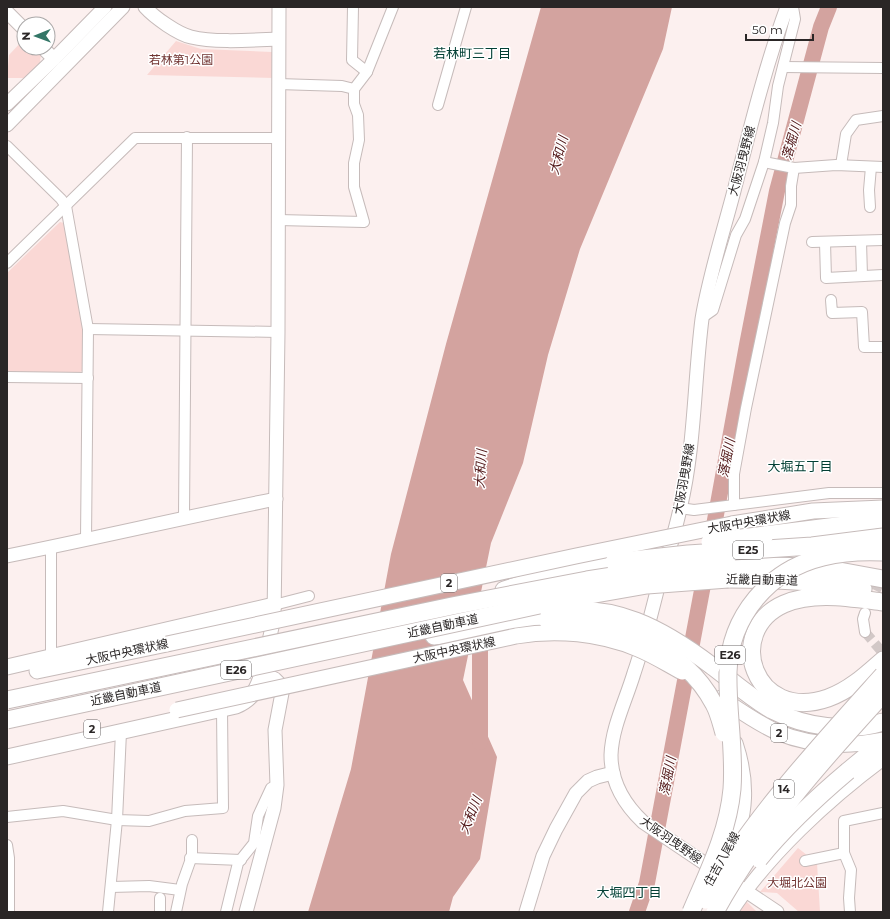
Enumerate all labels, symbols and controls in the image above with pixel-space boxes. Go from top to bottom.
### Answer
north arrow [16,16,56,56]
scale bar [746,16,813,42]
text: 50 m [752,22,783,37]
text: N [19,32,33,41]
district label: 若林町三丁目 [433,45,511,61]
park label: 若林第1公園 [149,52,213,67]
water label: 落堀川 [778,118,805,162]
street label: 大阪羽曳野線 [725,124,758,198]
water label: 大和川 [545,132,571,176]
water label: 落堀川 [714,435,738,479]
street label: 大阪羽曳野線 [670,442,697,516]
water label: 大和川 [471,447,489,489]
district label: 大堀五丁目 [767,458,833,474]
street label: 大阪中央環状線 [706,507,792,536]
road number: E25 [733,541,763,559]
street label: 近畿自動車道 [726,571,798,588]
road number: 2 [441,574,457,592]
street label: 近畿自動車道 [406,611,480,640]
street label: 大阪中央環状線 [411,633,497,666]
street label: 大阪中央環状線 [84,635,170,668]
road number: E26 [715,646,745,664]
road number: E26 [221,661,251,679]
street label: 近畿自動車道 [89,679,163,708]
road number: 2 [84,720,100,738]
road number: 2 [771,724,787,742]
water label: 落堀川 [655,753,679,797]
road number: 14 [774,780,794,798]
water label: 大和川 [455,792,485,836]
street label: 大阪羽曳野線 [637,813,705,866]
street label: 住吉八尾線 [700,829,743,889]
park label: 大堀北公園 [767,875,827,890]
district label: 大堀四丁目 [596,884,662,900]

